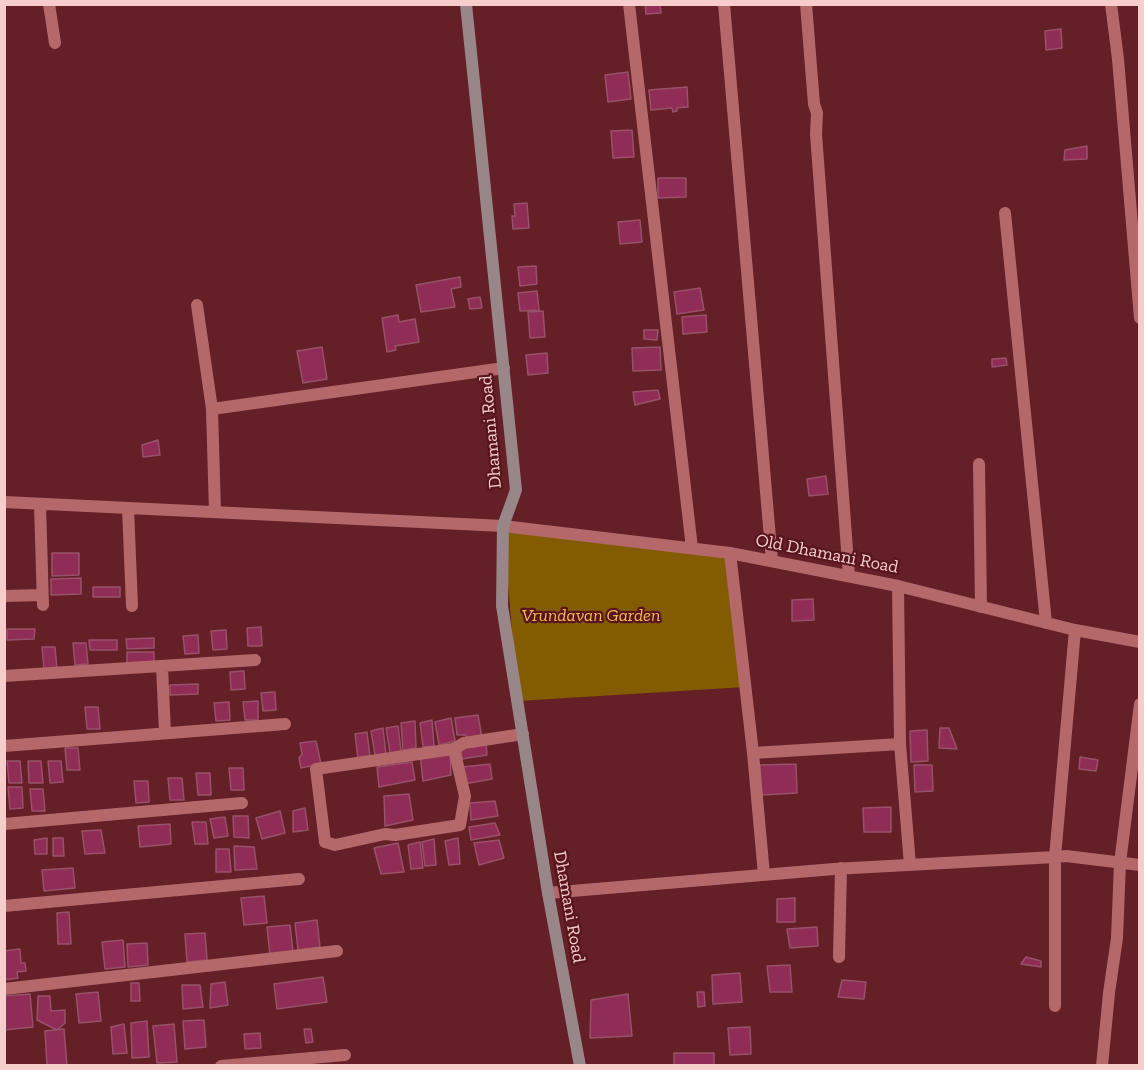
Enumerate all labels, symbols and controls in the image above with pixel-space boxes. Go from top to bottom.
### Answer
street label: Dhamani Road [475,374,507,490]
street label: Old Dhamani Road [754,530,900,578]
park label: Vrundavan Garden [522,605,660,627]
street label: Dhamani Road [549,849,589,965]

